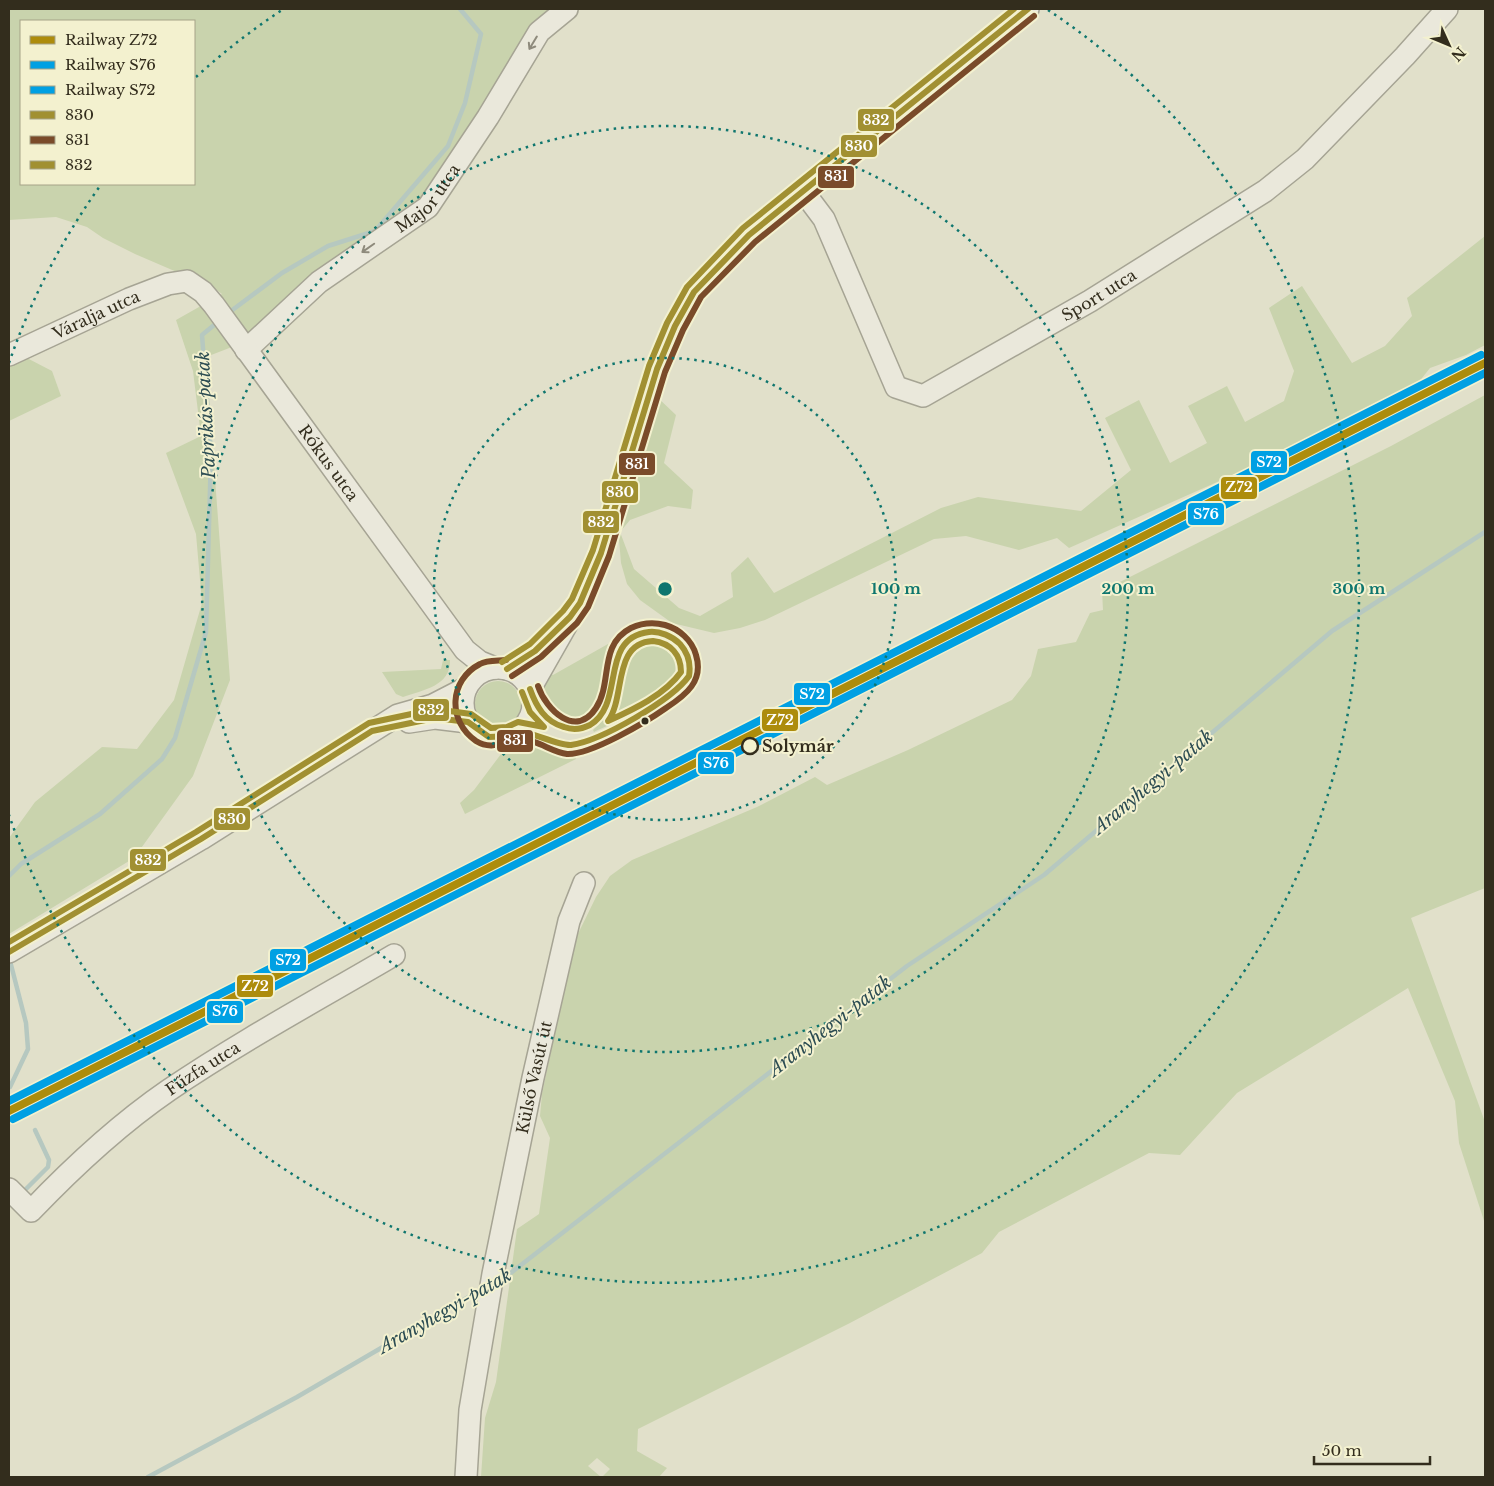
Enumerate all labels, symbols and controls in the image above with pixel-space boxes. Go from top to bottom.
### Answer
legend [20,20,195,185]
north arrow [1424,20,1474,70]
text: Railway Z72 [65,30,157,49]
one-way arrow [527,35,537,49]
text: N [1447,43,1469,65]
text: Railway S76 [65,55,156,74]
text: Railway S72 [65,80,156,99]
text: 830 [65,105,94,124]
line badge: 832 [857,108,895,132]
text: 832 [863,111,889,129]
text: 831 [65,130,90,149]
line badge: 830 [840,134,878,158]
text: 830 [845,137,873,155]
text: 832 [65,155,93,174]
street label: Major utca [391,160,464,237]
line badge: 831 [817,165,855,189]
text: 831 [824,167,848,185]
one-way arrow [361,243,375,253]
street label: Sport utca [1058,264,1140,325]
street label: Váralja utca [48,286,143,344]
water label: Paprikás-patak [192,351,220,480]
street label: Rókus utca [294,421,363,505]
line badge: S72 [1250,450,1288,474]
line badge: 831 [618,452,656,476]
text: S72 [1256,453,1282,471]
text: 831 [625,455,649,473]
line badge: Z72 [1220,476,1258,500]
text: Z72 [1225,478,1253,496]
line badge: 830 [601,480,639,504]
text: 830 [606,483,634,501]
line badge: S76 [1187,502,1225,526]
text: S76 [1193,505,1219,523]
line badge: 832 [582,510,620,534]
text: 832 [588,513,614,531]
text: 100 m [871,579,921,598]
text: 200 m [1102,579,1155,598]
text: 300 m [1333,579,1386,598]
centre of rings [656,580,674,598]
line badge: S72 [793,682,831,706]
text: S72 [799,685,825,703]
line badge: 832 [412,698,450,722]
text: 832 [418,701,444,719]
line badge: Z72 [761,708,799,732]
text: Z72 [766,711,794,729]
unlabelled marker [640,716,650,726]
water label: Aranyhegyi-patak [1087,725,1218,840]
line badge: 831 [496,729,534,753]
text: 831 [503,731,527,749]
place label: Solymár [762,736,834,756]
marker: Solymár [741,737,759,755]
line badge: S76 [697,751,735,775]
text: S76 [703,754,729,772]
line badge: 830 [213,807,251,831]
text: 830 [218,810,246,828]
line badge: 832 [129,848,167,872]
text: 832 [135,851,161,869]
line badge: S72 [269,948,307,972]
text: S72 [275,951,301,969]
water label: Aranyhegyi-patak [762,971,896,1082]
line badge: Z72 [236,974,274,998]
text: Z72 [241,977,269,995]
line badge: S76 [206,1000,244,1024]
text: S76 [212,1002,238,1020]
street label: Külső Vasút út [512,1019,556,1136]
street label: Fűzfa utca [162,1037,244,1100]
water label: Aranyhegyi-patak [373,1264,516,1359]
scale bar [1314,1434,1430,1466]
text: 50 m [1322,1441,1362,1460]

